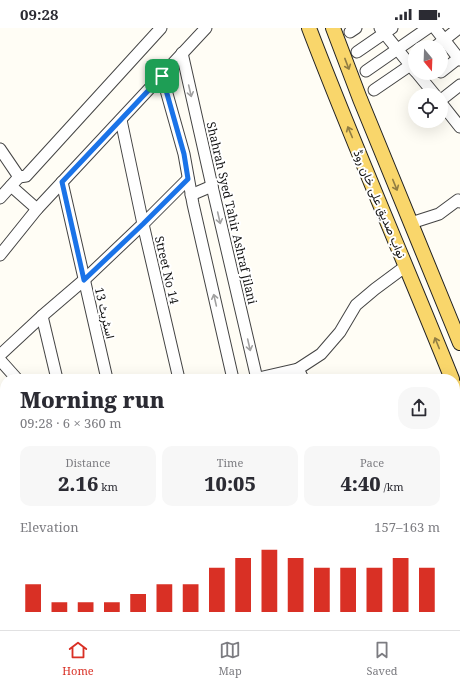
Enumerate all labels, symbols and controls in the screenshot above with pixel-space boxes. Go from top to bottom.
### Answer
text: 09:28 [20,4,58,24]
north arrow [408,40,448,80]
map controls [408,40,448,128]
one-way arrow [343,58,351,70]
pin [145,59,179,93]
icon: arrive [151,65,173,87]
one-way arrow [187,85,195,98]
button: locate [408,88,448,128]
street label: Shahrah Syed Tahir Ashraf Jilani [203,120,261,306]
one-way arrow [346,127,353,139]
street label: نواب صدیق علی خان روڈ [349,147,411,261]
one-way arrow [392,178,400,190]
one-way arrow [216,211,224,224]
street label: Street No 14 [151,234,183,306]
street label: اسٹریٹ 13 [91,286,119,340]
one-way arrow [210,294,218,307]
one-way arrow [433,337,441,349]
one-way arrow [245,338,253,351]
text: Morning run [20,384,165,414]
button: share [398,387,440,429]
text: 09:28 · 6 × 360 m [20,414,122,432]
text: Distance [66,455,110,470]
text: Time [217,455,243,470]
text: Pace [360,455,384,470]
text: 2.16 [58,470,98,497]
text: 10:05 [204,470,256,497]
text: 4:40 [340,470,381,497]
text: km [98,479,118,494]
text: /km [381,479,404,494]
text: Elevation [20,518,79,536]
text: 157–163 m [374,518,440,536]
tab: Home [62,639,94,678]
tab: Map [218,639,242,678]
tab: Saved [366,639,398,678]

